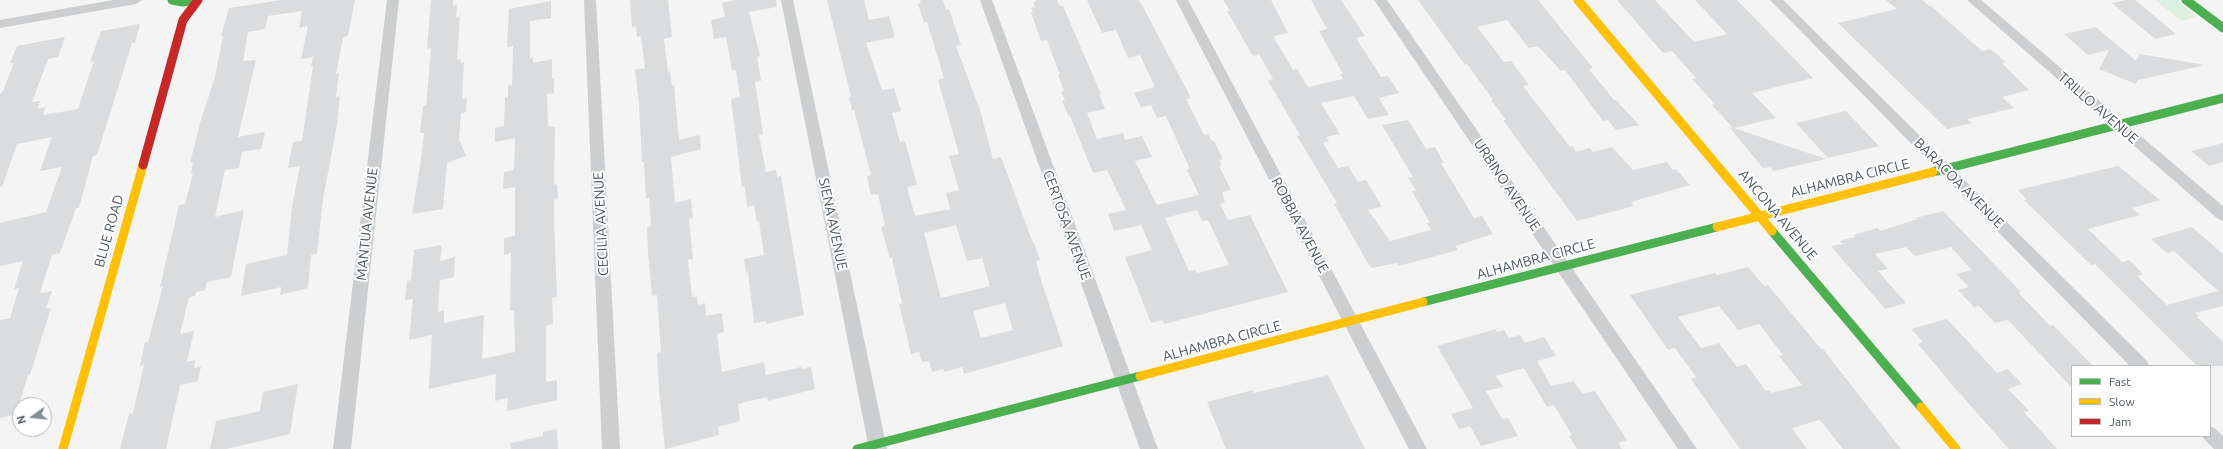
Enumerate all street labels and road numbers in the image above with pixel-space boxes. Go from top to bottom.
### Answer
street label: TRILLO AVENUE [2055,69,2141,147]
street label: BARACOA AVENUE [1911,135,2007,231]
street label: URBINO AVENUE [1470,136,1544,234]
street label: ALHAMBRA CIRCLE [1789,155,1911,201]
street label: ANCONA AVENUE [1735,166,1821,264]
street label: MANTUA AVENUE [353,167,381,281]
street label: CERTOSA AVENUE [1039,168,1095,282]
street label: CECILIA AVENUE [590,172,612,276]
street label: ROBBIA AVENUE [1268,174,1332,276]
street label: SIENA AVENUE [815,176,851,272]
street label: BLUE ROAD [91,193,127,269]
street label: ALHAMBRA CIRCLE [1475,235,1597,283]
street label: ALHAMBRA CIRCLE [1161,317,1283,365]

